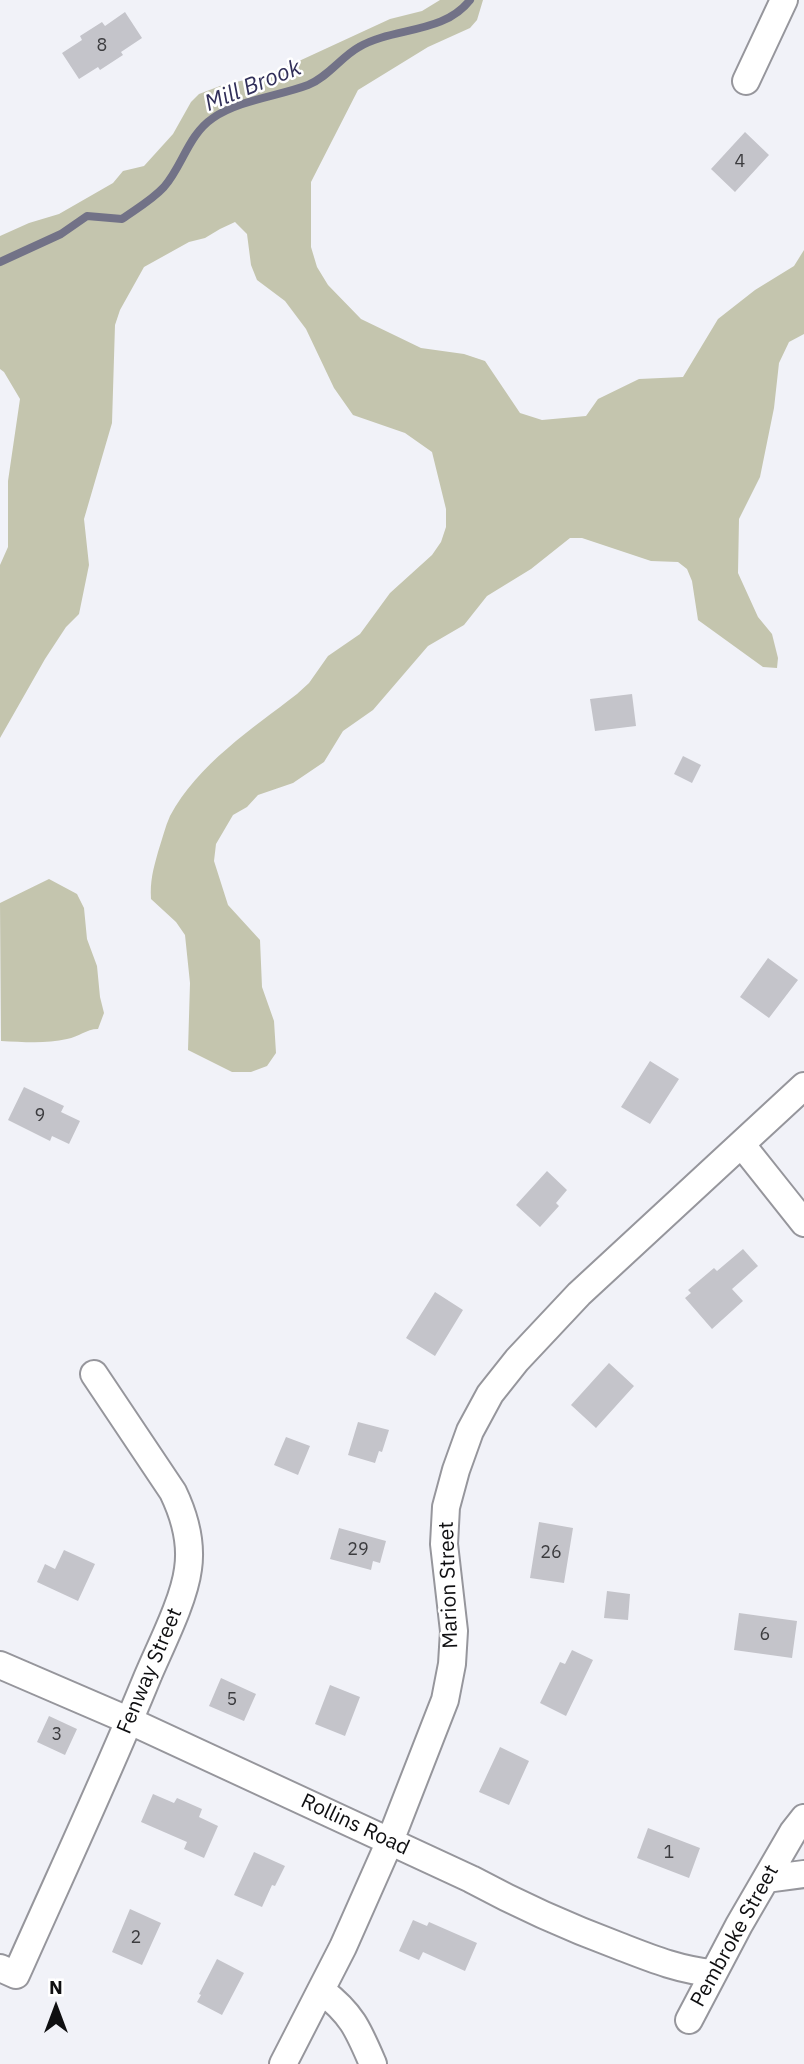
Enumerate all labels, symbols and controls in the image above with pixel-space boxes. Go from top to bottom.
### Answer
house number: 8 [97,35,107,57]
water label: Mill Brook [201,54,305,118]
house number: 4 [735,151,745,173]
house number: 9 [35,1105,45,1127]
street label: Marion Street [434,1521,464,1649]
house number: 29 [347,1539,369,1561]
house number: 26 [540,1542,562,1564]
street label: Fenway Street [112,1604,188,1738]
house number: 6 [760,1624,770,1646]
house number: 5 [227,1689,237,1711]
house number: 3 [52,1724,62,1746]
street label: Rollins Road [297,1789,413,1861]
house number: 1 [664,1842,674,1864]
street label: Pembroke Street [686,1861,784,2011]
house number: 2 [131,1927,141,1949]
north arrow [21,1973,91,2043]
text: N [49,1975,63,1999]

